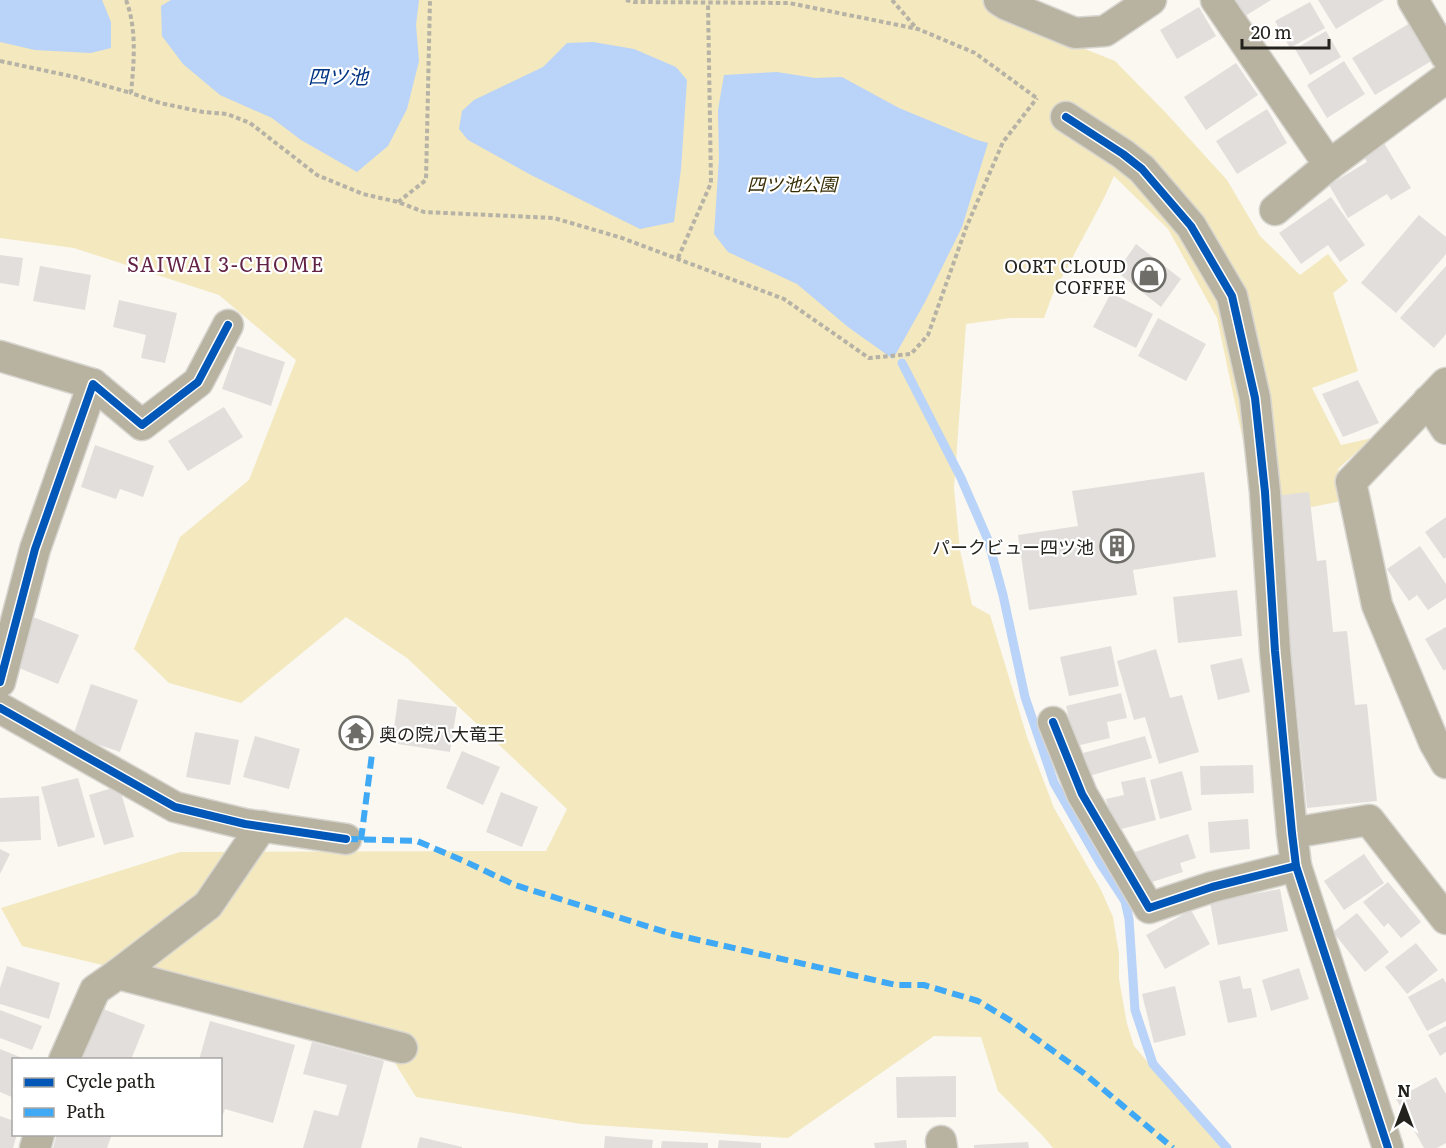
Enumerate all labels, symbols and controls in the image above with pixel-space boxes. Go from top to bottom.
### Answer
scale bar [1242,12,1329,50]
text: 20 m [1251,18,1292,45]
water label: 四ツ池 [308,60,370,90]
park label: 四ツ池公園 [747,170,840,197]
district label: SAIWAI 3-CHOME [127,248,325,278]
place label: OORT CLOUD COFFEE [1004,252,1126,300]
shop icon: OORT CLOUD COFFEE [1131,257,1167,293]
building icon: パークビュー四ツ池 [1099,528,1135,564]
place label: パークビュー四ツ池 [932,533,1094,560]
temple icon: 奥の院八大竜王 [338,715,374,751]
place label: 奥の院八大竜王 [379,720,505,747]
legend [12,1058,222,1136]
text: Cycle path [66,1067,155,1094]
north arrow [1374,1076,1434,1136]
text: N [1397,1078,1411,1102]
text: Path [66,1097,105,1124]

